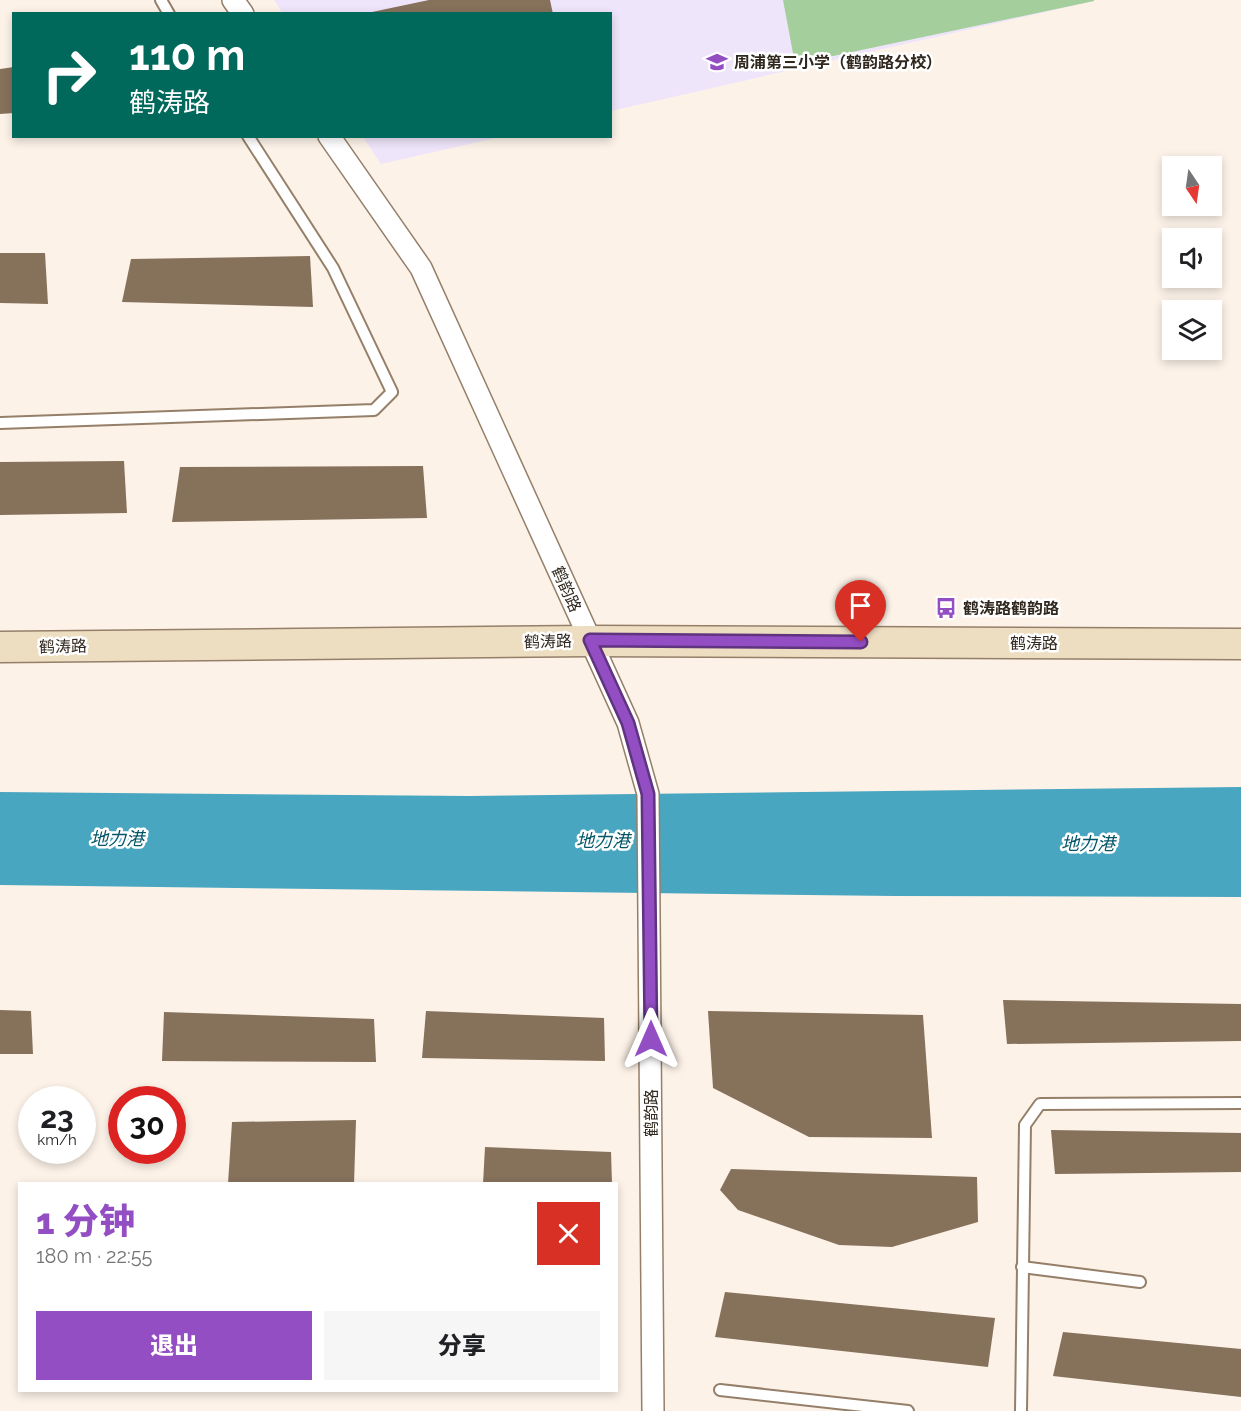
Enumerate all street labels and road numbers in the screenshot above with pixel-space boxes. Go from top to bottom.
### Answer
street label: 鹤韵路 [548,563,585,615]
street label: 鹤涛路 [524,632,572,651]
street label: 鹤涛路 [1010,634,1058,653]
street label: 鹤涛路 [39,637,87,656]
street label: 鹤韵路 [642,1089,661,1137]

